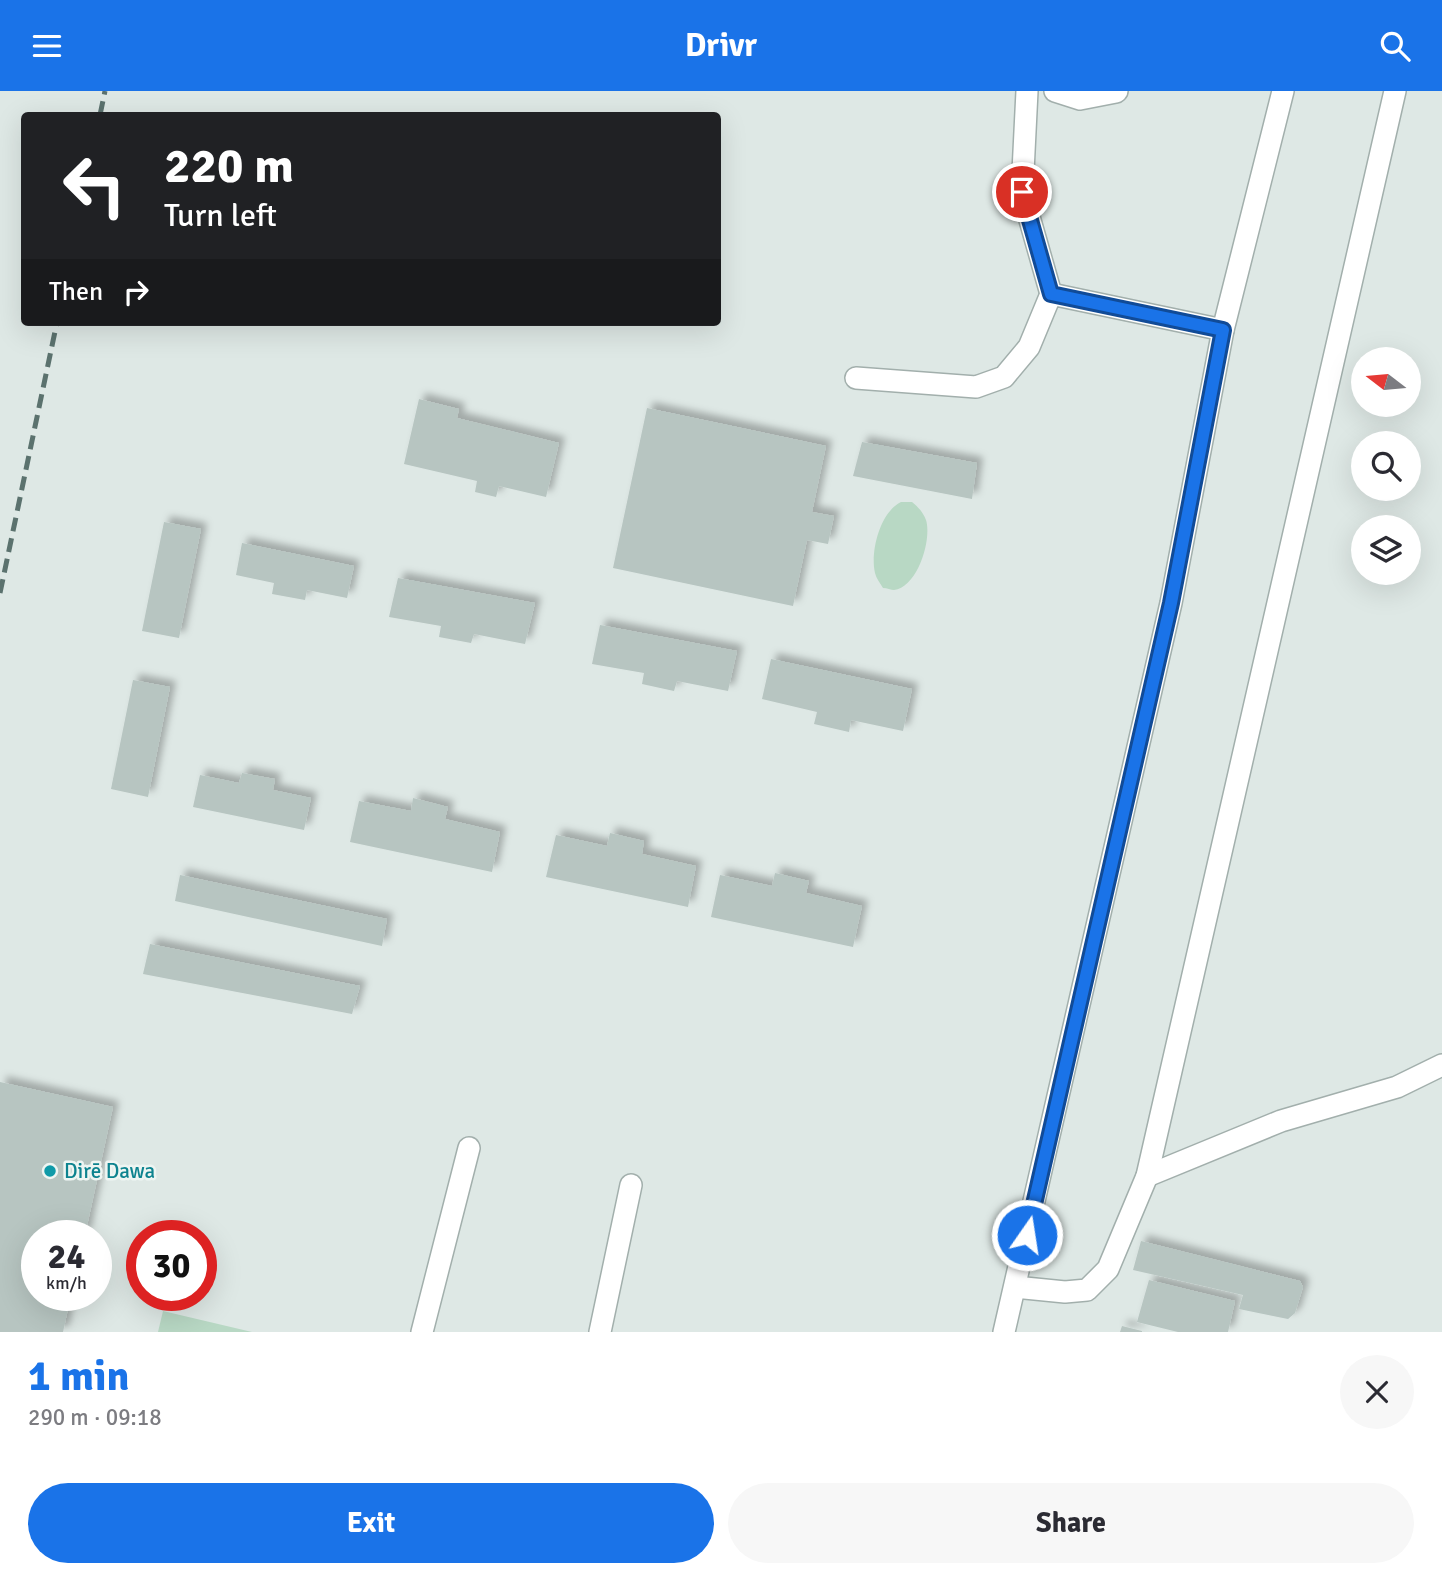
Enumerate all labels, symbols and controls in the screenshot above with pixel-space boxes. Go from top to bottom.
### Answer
text: Drivr [685,26,757,65]
icon: menu [28,27,66,65]
icon: search [1376,27,1414,65]
text: 220 m [164,136,294,196]
icon: left [49,140,140,231]
pin [992,162,1052,222]
icon: arrive [1003,173,1041,211]
text: Turn left [164,196,277,235]
icon: right [117,273,155,311]
text: Then [49,276,103,308]
north arrow [1351,347,1421,417]
map controls [1351,347,1421,585]
button: search [1351,431,1421,501]
button: layers [1351,515,1421,585]
place label: Dirē Dawa [64,1158,155,1184]
marker: Dirē Dawa [42,1163,58,1179]
position arrow [990,1198,1064,1272]
speed limit sign: 30 [126,1220,217,1311]
text: 24 [48,1235,85,1278]
text: km/h [46,1272,87,1294]
text: 1 min [28,1351,129,1402]
button: close [1340,1355,1414,1429]
text: 290 m · 09:18 [28,1403,162,1432]
button: Exit [28,1483,714,1563]
button: Share [728,1483,1414,1563]

